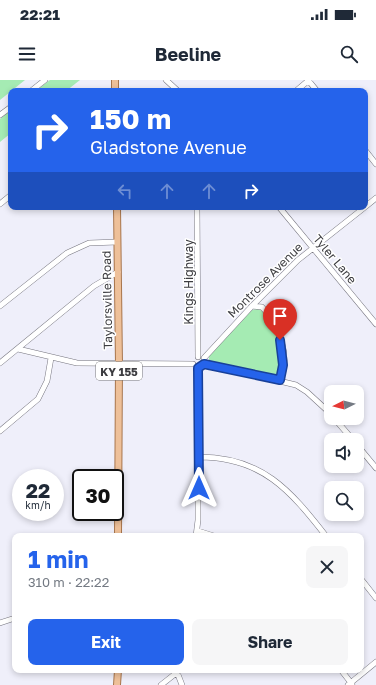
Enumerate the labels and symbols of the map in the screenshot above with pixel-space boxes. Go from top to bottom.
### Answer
street label: Tyler Lane [310,231,360,287]
street label: Kings Highway [181,239,196,325]
street label: Montrose Avenue [224,239,306,321]
street label: Taylorsville Road [99,251,115,349]
pin [263,299,297,340]
road number: KY 155 [96,362,142,380]
north arrow [324,385,364,425]
position arrow [178,467,220,509]
speed limit sign: 30 [72,469,124,521]

